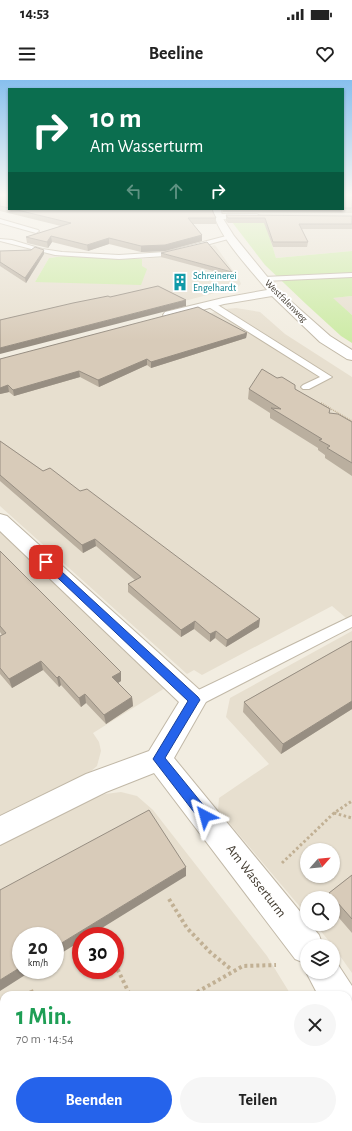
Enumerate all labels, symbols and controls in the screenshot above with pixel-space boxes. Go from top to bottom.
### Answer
text: 14:53 [20,6,49,21]
icon: menu [16,43,38,65]
icon: heart [314,43,336,65]
text: Beeline [149,45,203,63]
icon: right [24,104,76,156]
text: 10 m [90,105,142,133]
text: Am Wasserturm [90,138,203,156]
icon: left [123,180,145,202]
icon: ahead [165,180,187,202]
icon: right [207,180,229,202]
place label: Schreinerei Engelhardt [193,271,237,293]
building icon: Schreinerei Engelhardt [170,272,190,292]
street label: Westfalenweg [263,278,309,324]
pin [29,545,63,579]
icon: arrive [35,551,57,573]
position arrow [184,795,226,837]
street label: Am Wasserturm [223,842,289,920]
north arrow [300,843,340,883]
map controls [300,843,340,979]
button: search [300,891,340,931]
speed limit sign: 30 [72,927,124,979]
text: 20 [28,938,48,958]
button: layers [300,939,340,979]
text: km/h [28,958,48,968]
button: close [294,1004,336,1046]
text: 1 Min. [16,1005,72,1029]
text: 70 m · 14:54 [16,1033,74,1046]
button: Beenden [16,1077,172,1123]
button: Teilen [180,1077,336,1123]

